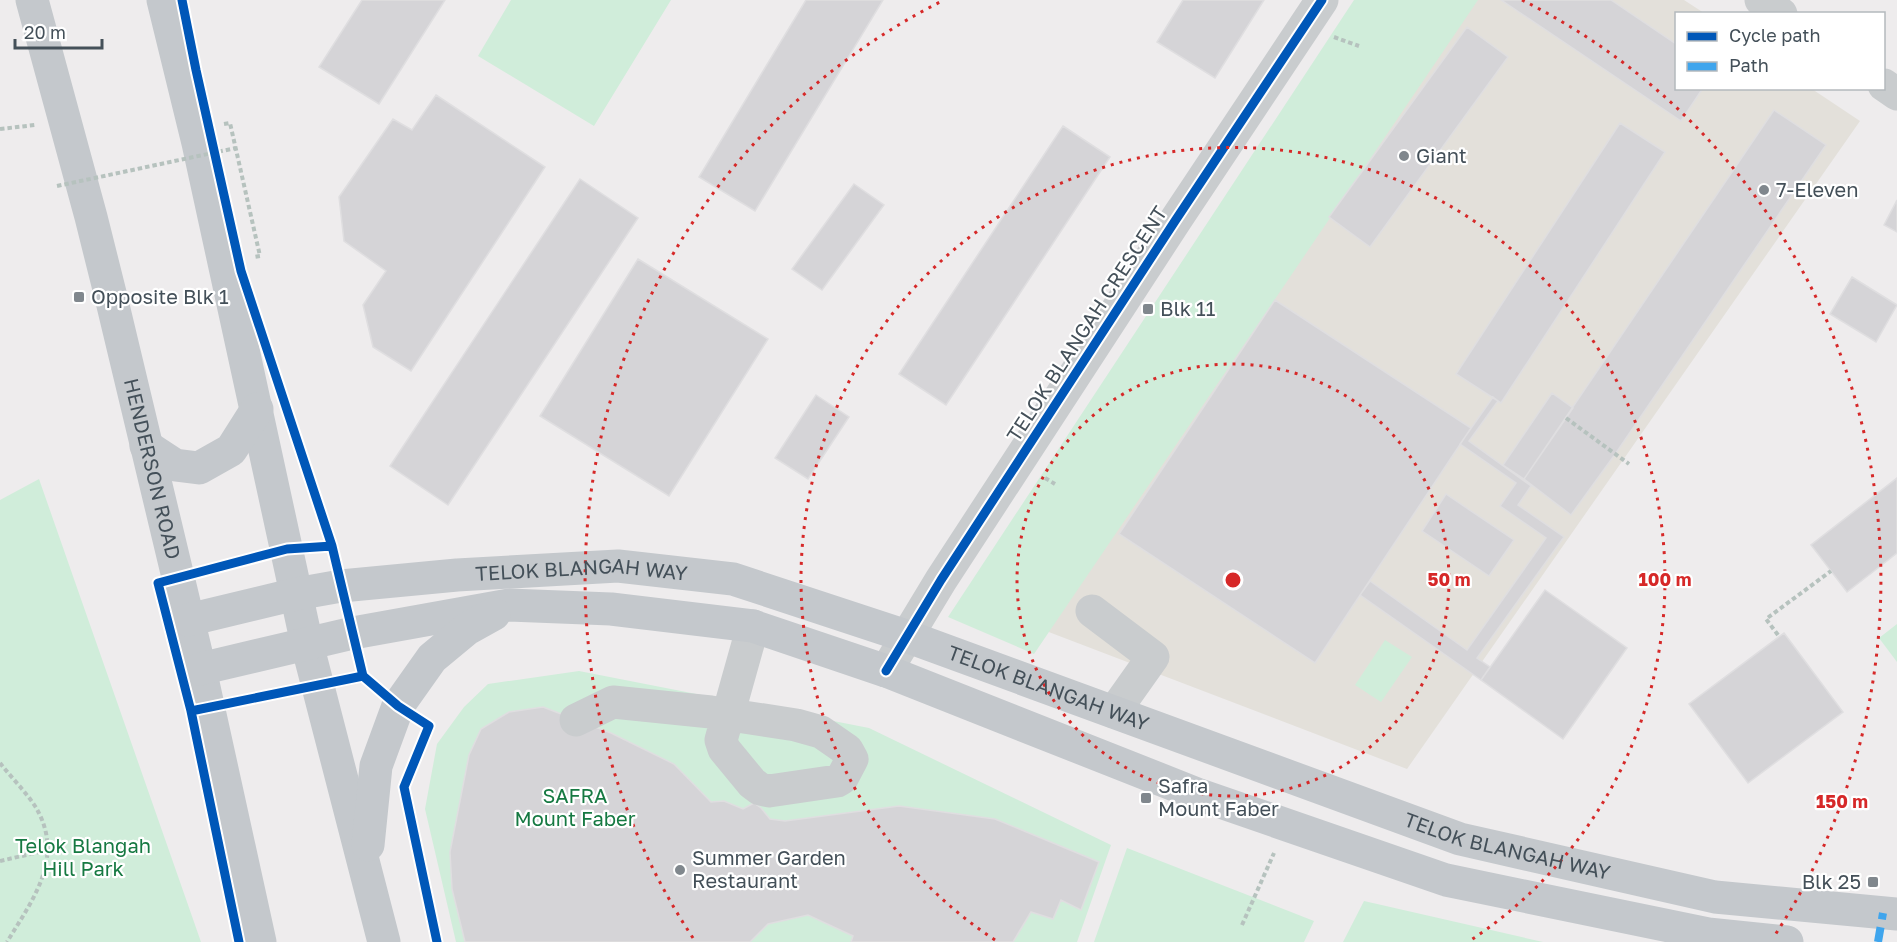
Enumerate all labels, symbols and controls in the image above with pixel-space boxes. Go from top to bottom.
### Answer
scale bar [15,12,102,50]
legend [1675,12,1885,90]
text: 20 m [24,21,66,43]
text: Cycle path [1729,24,1821,46]
text: Path [1729,54,1769,76]
place label: Giant [1416,143,1467,167]
marker: Giant [1397,149,1411,163]
place label: 7-Eleven [1776,177,1859,201]
marker: 7-Eleven [1757,183,1771,197]
street label: TELOK BLANGAH CRESCENT [1001,201,1171,446]
place label: Opposite Blk 1 [91,284,229,308]
marker: Opposite Blk 1 [72,290,86,304]
place label: Blk 11 [1160,296,1216,320]
marker: Blk 11 [1141,302,1155,316]
street label: HENDERSON ROAD [120,375,186,562]
street label: TELOK BLANGAH WAY [475,552,689,585]
text: 50 m [1428,568,1470,590]
text: 100 m [1639,568,1691,590]
centre of rings [1223,570,1243,590]
street label: TELOK BLANGAH WAY [945,639,1153,735]
place label: Safra Mount Faber [1158,773,1279,820]
park label: SAFRA Mount Faber [515,783,636,830]
text: 150 m [1816,790,1868,812]
marker: Safra Mount Faber [1139,791,1153,805]
street label: TELOK BLANGAH WAY [1401,807,1613,884]
park label: Telok Blangah Hill Park [15,833,151,880]
place label: Summer Garden Restaurant [692,845,846,892]
marker: Summer Garden Restaurant [673,863,687,877]
place label: Blk 25 [1802,869,1861,893]
marker: Blk 25 [1866,875,1880,889]

